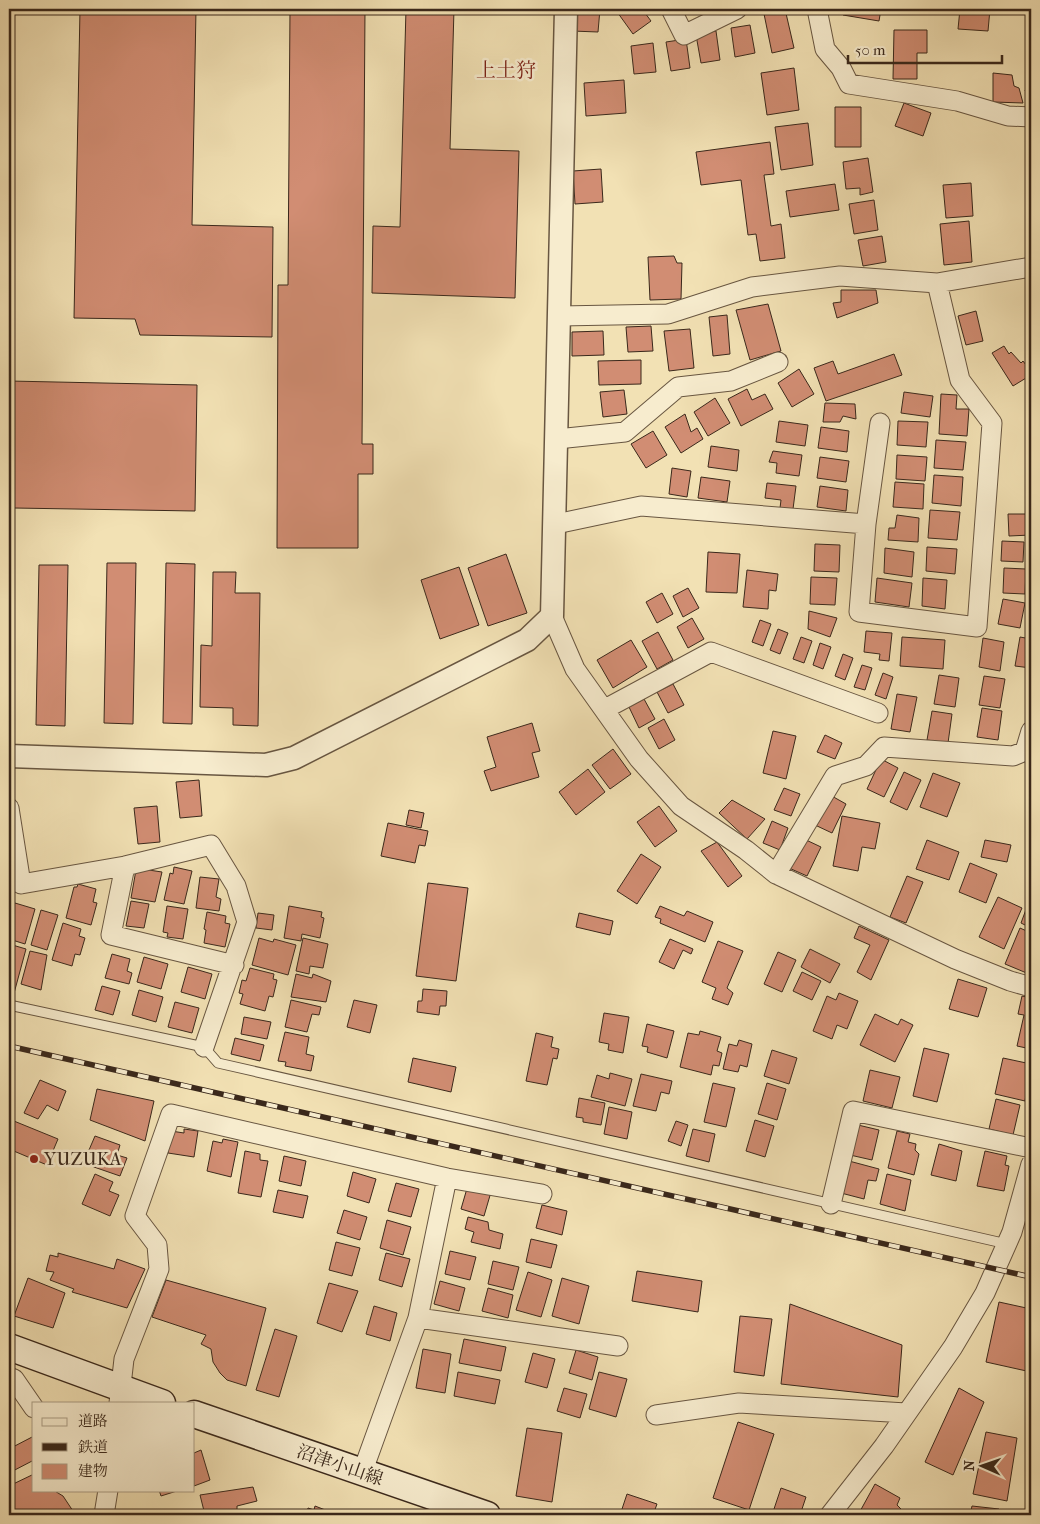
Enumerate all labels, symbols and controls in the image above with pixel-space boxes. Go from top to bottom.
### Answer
scale bar [848,32,1001,64]
text: 50 m [855,41,886,59]
district label: 上土狩 [476,59,536,82]
place label: YUZUKA [43,1149,122,1170]
marker: YUZUKA [28,1153,40,1165]
legend [32,1402,195,1492]
text: 道路 [78,1412,108,1430]
text: 鉄道 [78,1438,108,1456]
street label: 沼津小山線 [294,1441,386,1490]
north arrow [958,1442,1008,1492]
text: N [961,1460,978,1471]
text: 建物 [78,1462,108,1480]

